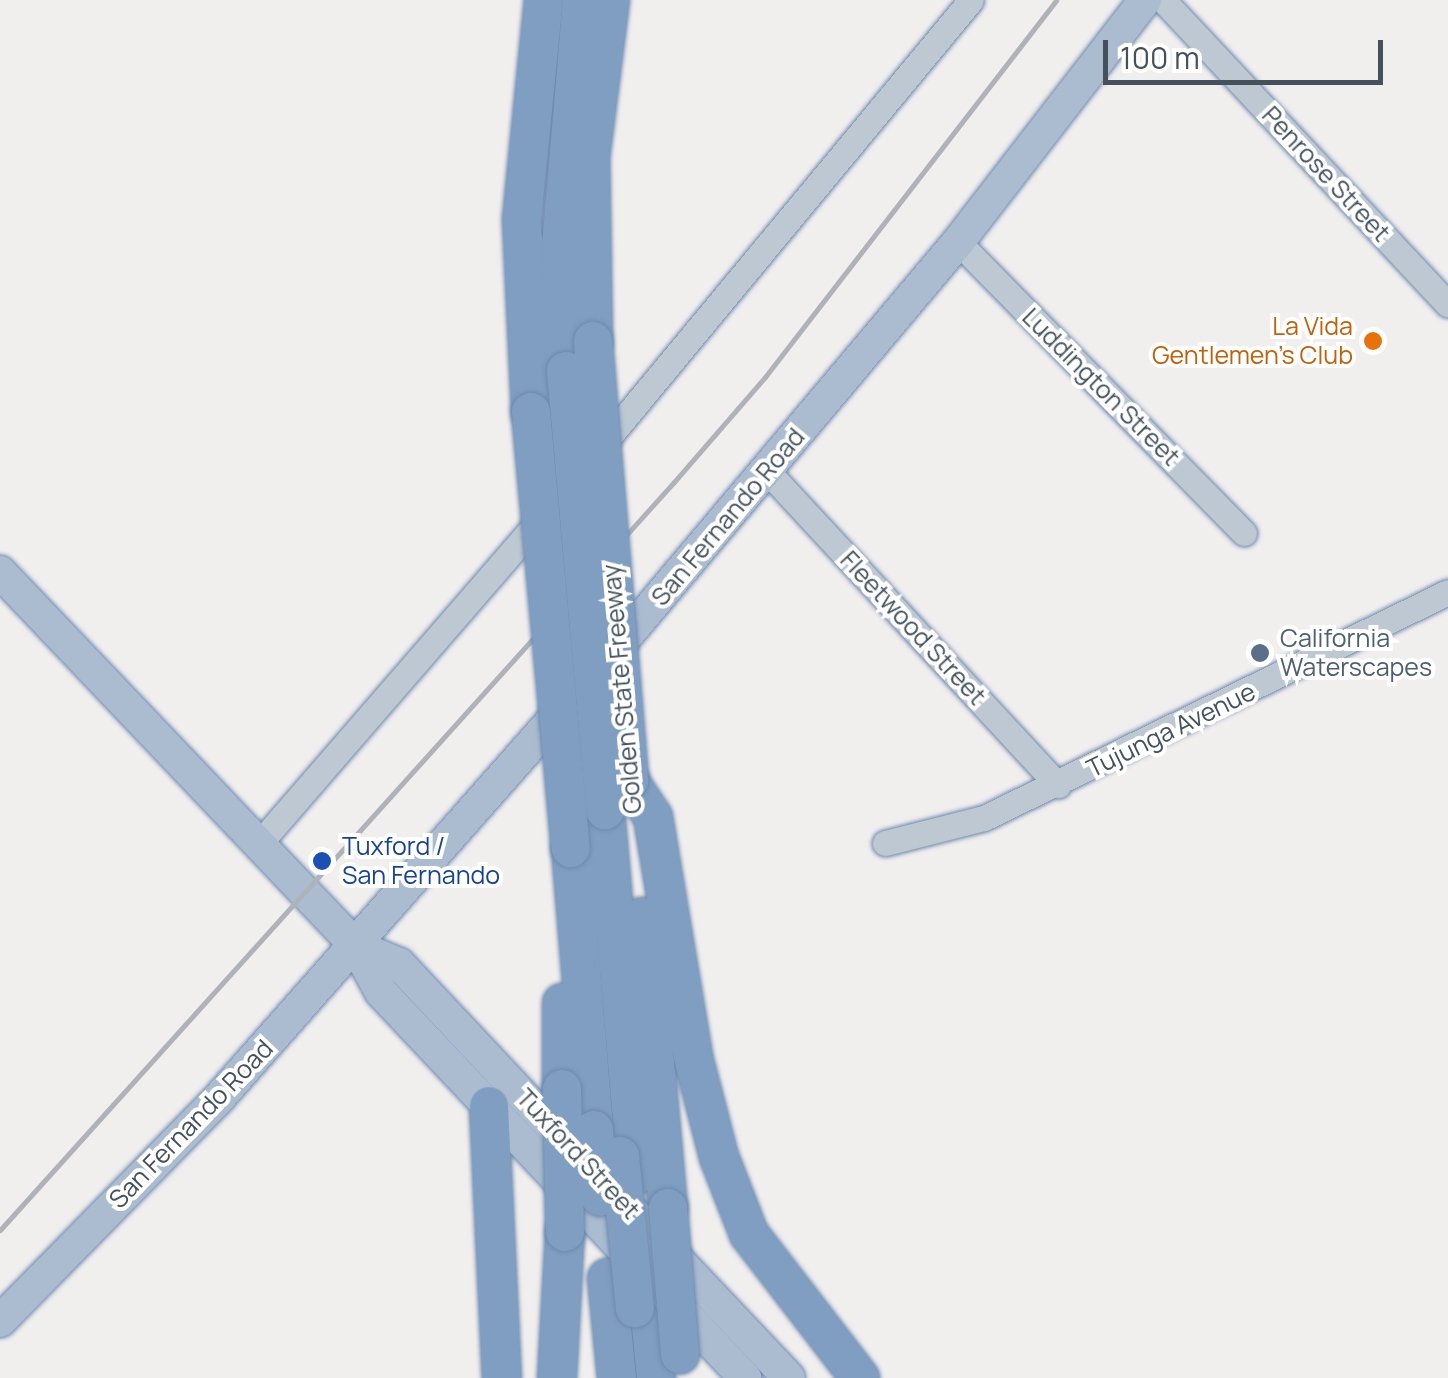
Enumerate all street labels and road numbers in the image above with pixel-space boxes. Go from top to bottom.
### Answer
street label: Penrose Street [1256,100,1396,248]
street label: Luddington Street [1016,302,1186,472]
street label: San Fernando Road [645,422,811,612]
street label: Fleetwood Street [834,545,992,711]
street label: Golden State Freeway [596,563,648,815]
street label: Tujunga Avenue [1082,676,1260,784]
street label: San Fernando Road [103,1034,279,1214]
street label: Tuxford Street [510,1083,646,1225]

